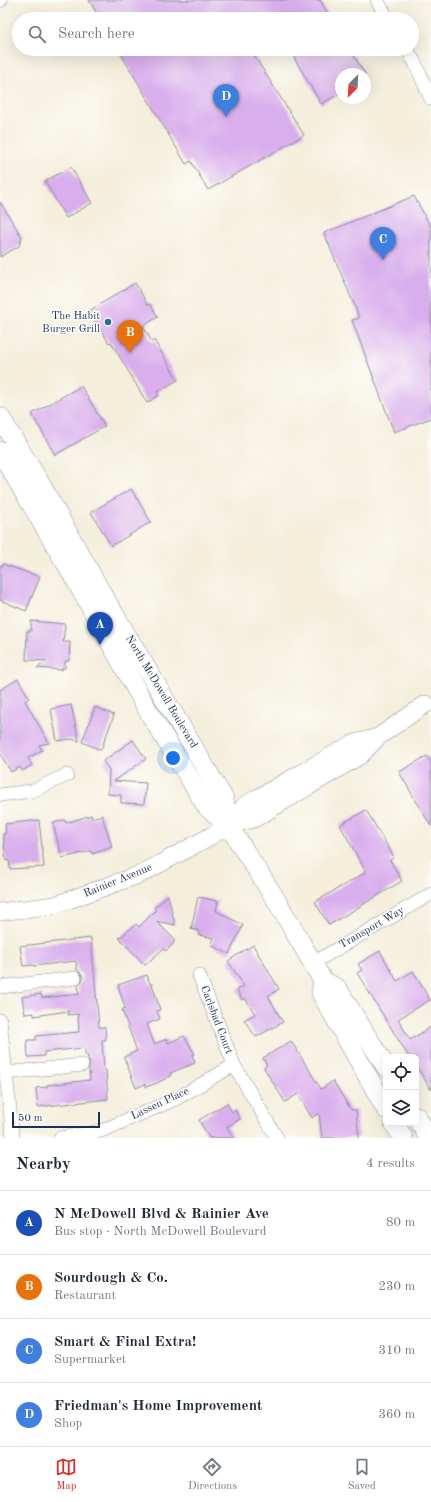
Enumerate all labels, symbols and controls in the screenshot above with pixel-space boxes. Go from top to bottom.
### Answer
search box [12,12,419,56]
icon: search [26,23,48,45]
text: Search here [58,27,135,42]
north arrow [335,68,371,104]
pin: D [213,84,239,117]
pin: C [370,227,396,260]
place label: The Habit Burger Grill [42,311,100,335]
marker: The Habit Burger Grill [103,317,113,327]
pin: B [117,320,143,353]
pin: A [87,612,113,645]
street label: North McDowell Boulevard [123,634,199,751]
your location [163,748,183,768]
street label: Rainier Avenue [82,862,154,900]
street label: Transport Way [338,905,407,951]
street label: Carlsbad Court [198,984,234,1056]
map controls [383,1054,419,1126]
button: locate [383,1054,419,1090]
street label: Lassen Place [130,1086,190,1122]
button: layers [383,1090,419,1126]
scale bar [12,1110,100,1129]
text: 50 m [18,1113,43,1124]
text: Nearby [16,1156,71,1173]
text: 4 results [366,1157,415,1170]
text: N McDowell Blvd & Rainier Ave [54,1207,269,1222]
text: A [24,1216,34,1229]
text: 80 m [386,1216,415,1229]
text: Bus stop · North McDowell Boulevard [54,1225,266,1238]
text: Sourdough & Co. [54,1271,168,1286]
text: B [24,1280,34,1293]
text: 230 m [378,1280,415,1293]
text: Restaurant [54,1289,116,1302]
text: Smart & Final Extra! [54,1335,196,1350]
text: C [25,1344,33,1357]
text: 310 m [378,1344,415,1357]
text: Supermarket [54,1353,126,1366]
text: Friedman's Home Improvement [54,1399,263,1414]
text: D [24,1408,34,1421]
text: 360 m [378,1408,415,1421]
text: Shop [54,1417,82,1430]
tab: Map [55,1456,77,1494]
tab: Directions [188,1456,237,1494]
tab: Saved [348,1456,376,1494]

